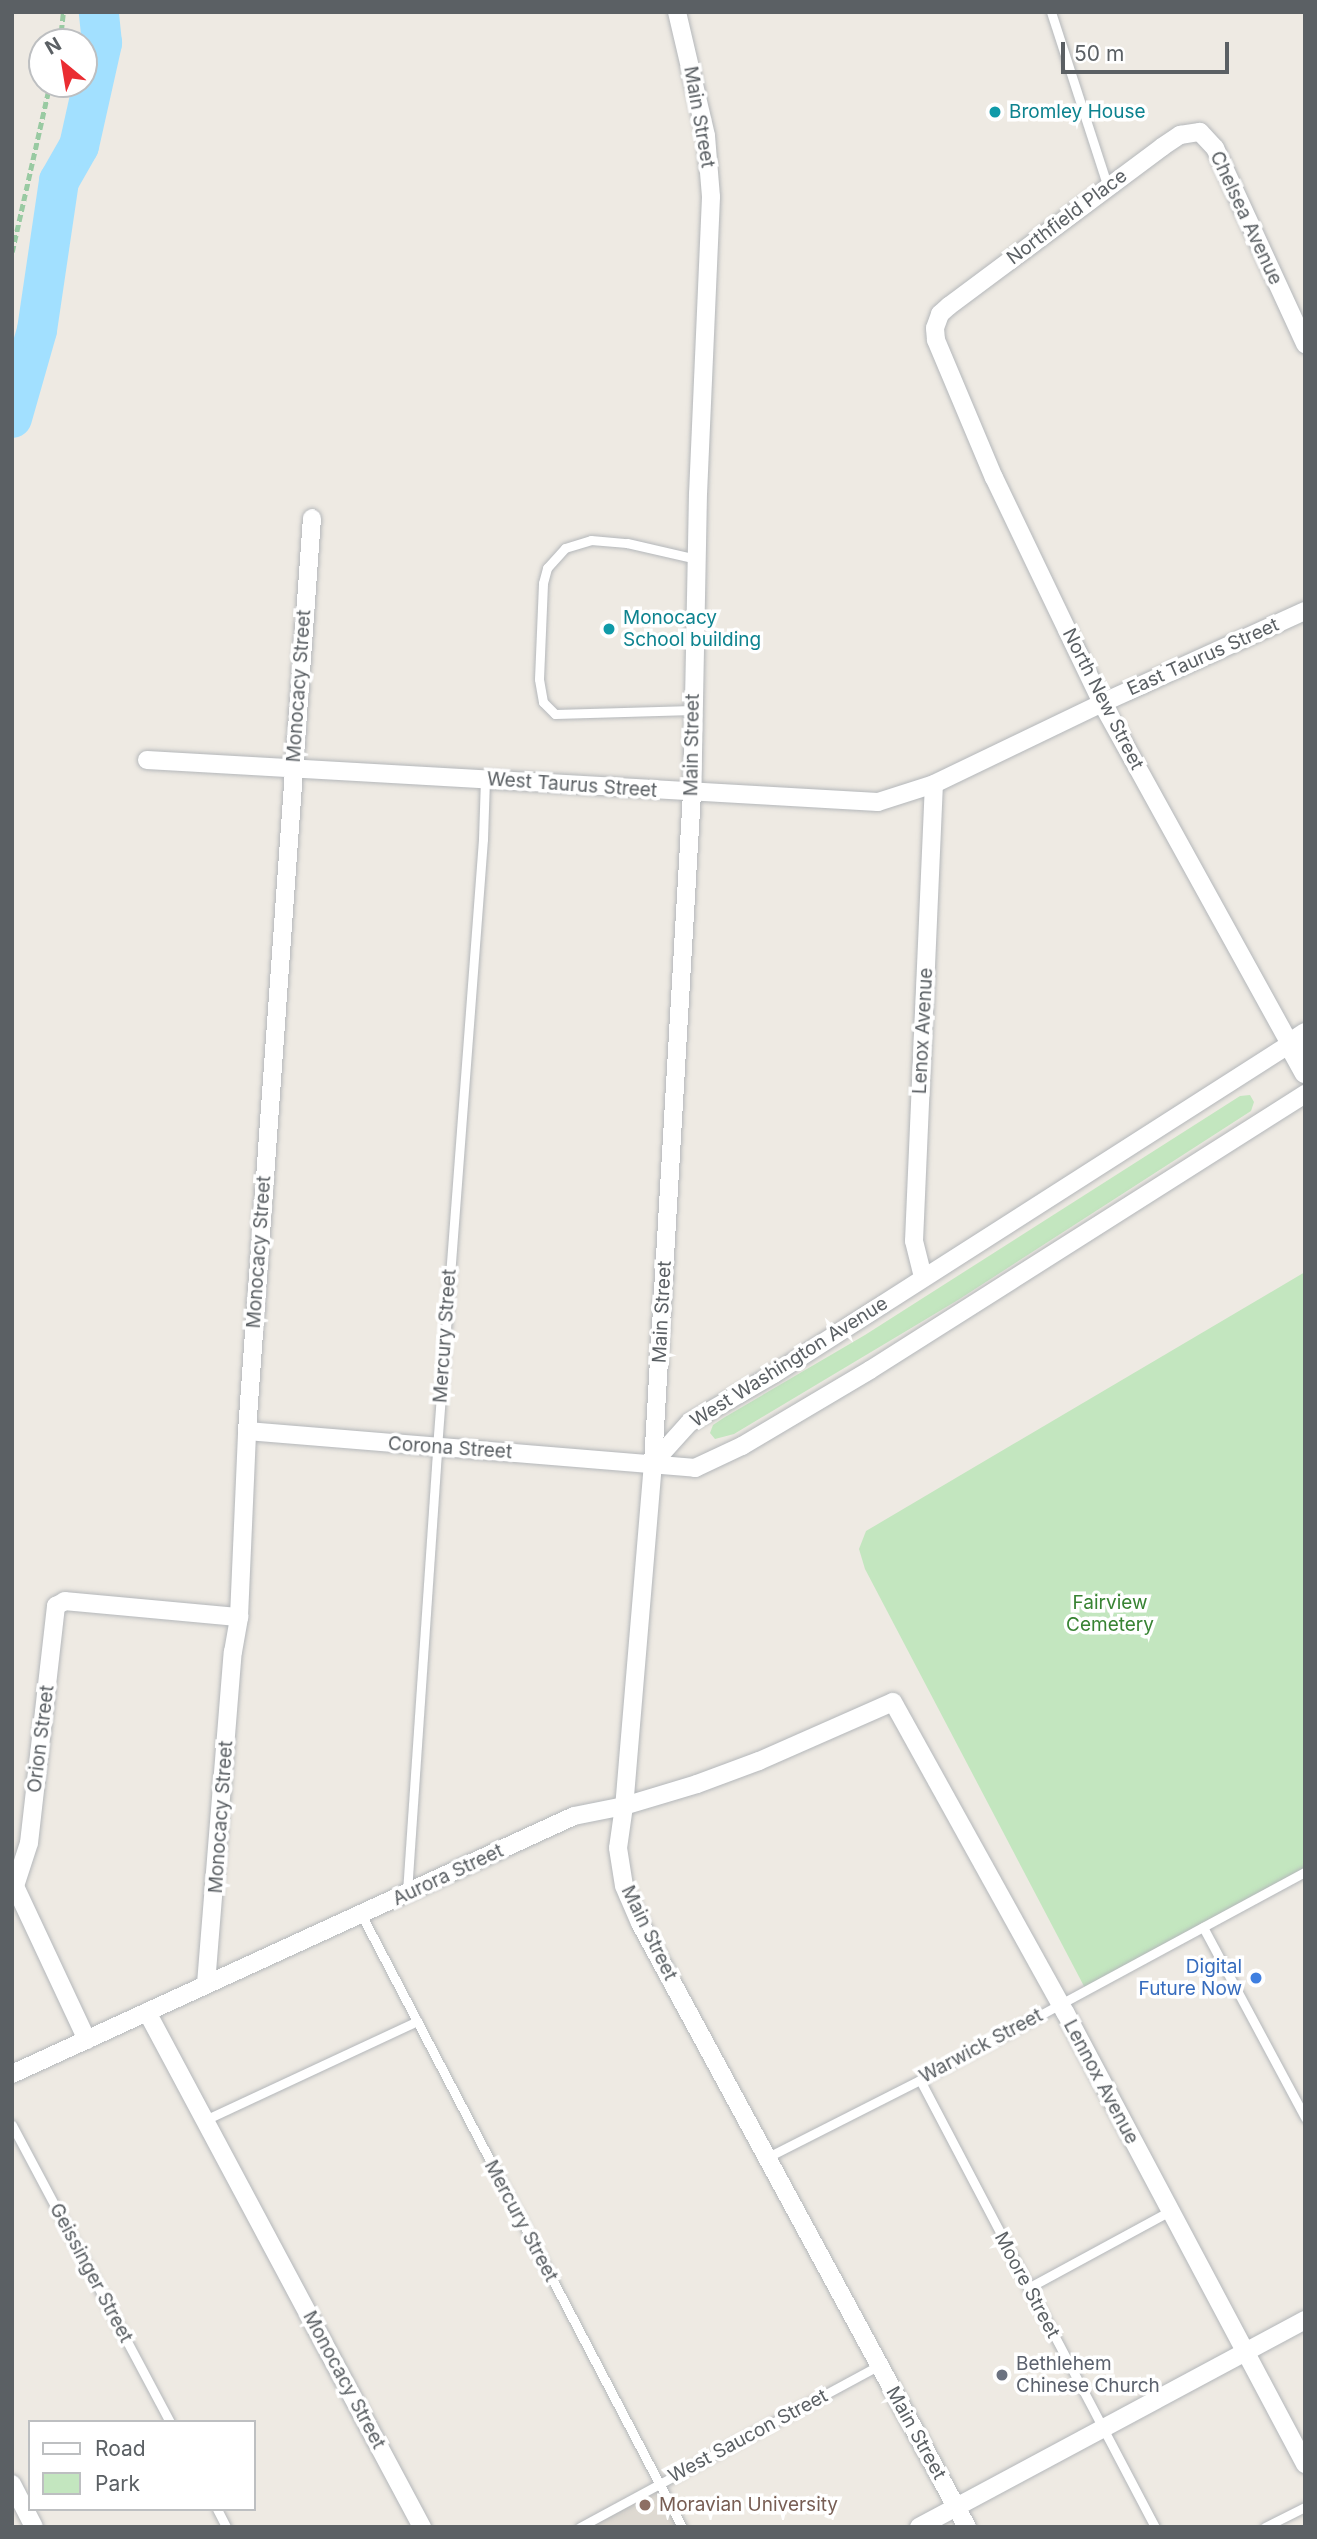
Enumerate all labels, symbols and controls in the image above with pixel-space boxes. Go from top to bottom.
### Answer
north arrow [28,28,98,98]
scale bar [1065,28,1233,72]
text: N [41,33,65,60]
text: 50 m [1074,41,1124,66]
street label: Main Street [679,64,719,170]
place label: Bromley House [1009,101,1145,123]
marker: Bromley House [987,104,1003,120]
street label: Chelsea Avenue [1205,148,1287,288]
street label: Northfield Place [1003,164,1131,270]
place label: Monocacy School building [623,607,761,651]
street label: Monocacy Street [282,609,316,763]
street label: East Taurus Street [1124,613,1282,701]
marker: Monocacy School building [601,621,617,637]
street label: North New Street [1058,625,1148,773]
street label: Main Street [680,694,704,796]
street label: West Taurus Street [486,768,658,802]
street label: Lenox Avenue [908,967,938,1095]
street label: Monocacy Street [242,1175,276,1329]
street label: Main Street [648,1260,676,1364]
street label: Mercury Street [429,1268,461,1404]
street label: West Washington Avenue [686,1292,892,1432]
street label: Corona Street [387,1432,513,1464]
park label: Fairview Cemetery [1066,1592,1154,1636]
street label: Orion Street [23,1684,59,1794]
street label: Monocacy Street [204,1740,238,1894]
street label: Aurora Street [389,1839,507,1911]
street label: Main Street [616,1882,682,1984]
place label: Digital Future Now [1139,1956,1242,2000]
marker: Digital Future Now [1248,1970,1264,1986]
street label: Warwick Street [916,2004,1046,2088]
street label: Lennox Avenue [1059,2016,1143,2148]
street label: Mercury Street [479,2156,563,2286]
street label: Geissinger Street [45,2199,137,2347]
street label: Moore Street [990,2228,1064,2342]
street label: Monocacy Street [298,2307,390,2453]
place label: Bethlehem Chinese Church [1016,2353,1160,2397]
marker: Bethlehem Chinese Church [994,2367,1010,2383]
street label: Main Street [881,2383,951,2483]
street label: West Saucon Street [665,2384,831,2488]
legend [28,2420,256,2511]
text: Road [95,2436,146,2461]
text: Park [95,2471,140,2496]
place label: Moravian University [659,2494,838,2516]
marker: Moravian University [637,2497,653,2513]

